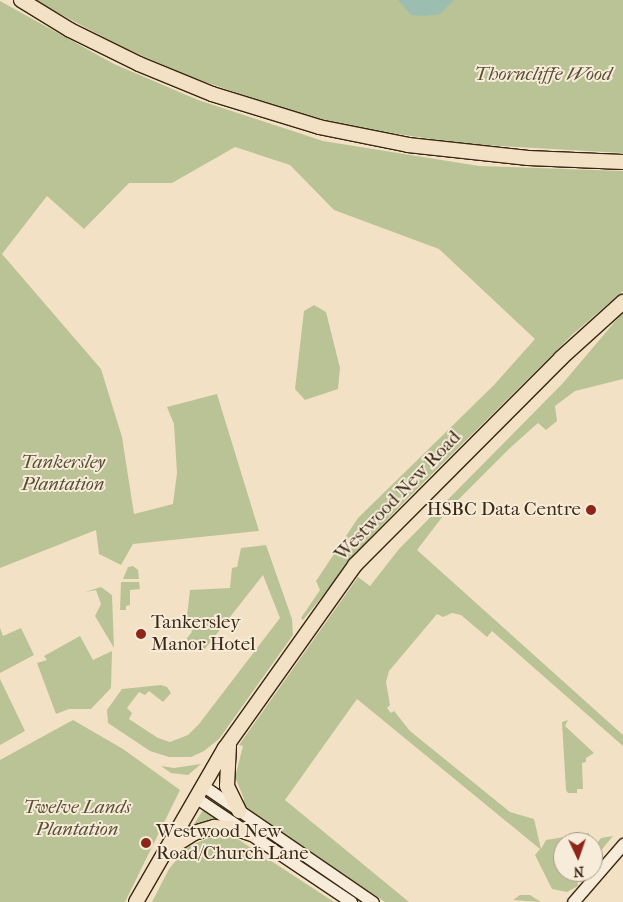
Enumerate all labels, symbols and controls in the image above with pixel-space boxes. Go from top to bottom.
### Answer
park label: Thorncliffe Wood [474,64,612,86]
street label: Westwood New Road [330,426,466,566]
park label: Tankersley Plantation [21,452,105,496]
place label: HSBC Data Centre [427,499,581,521]
marker: HSBC Data Centre [585,504,597,516]
place label: Tankersley Manor Hotel [151,612,255,656]
marker: Tankersley Manor Hotel [135,628,147,640]
park label: Twelve Lands Plantation [23,797,131,841]
place label: Westwood New Road/Church Lane [156,821,309,865]
north arrow [553,832,603,882]
marker: Westwood New Road/Church Lane [140,837,152,849]
text: N [573,863,585,880]

